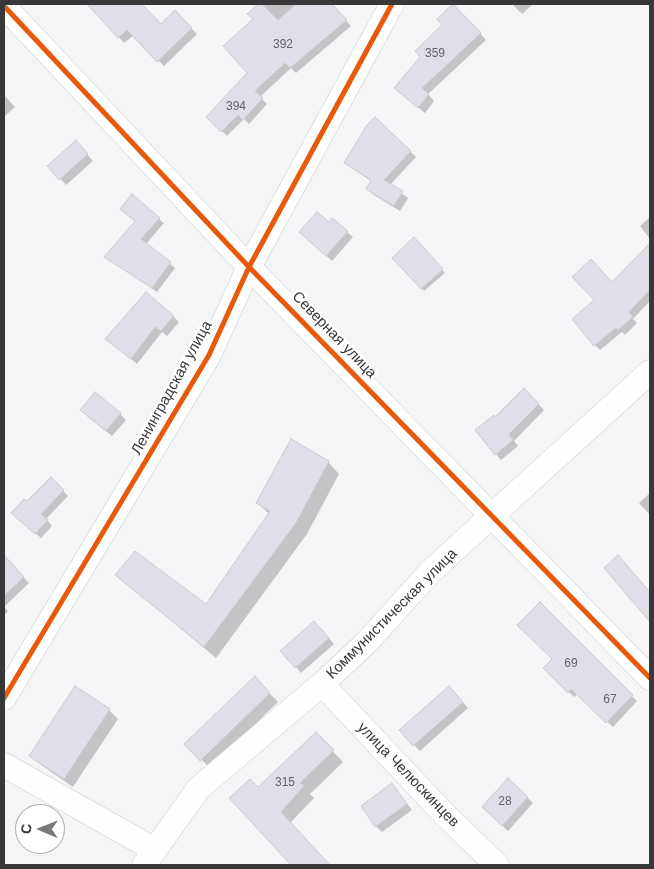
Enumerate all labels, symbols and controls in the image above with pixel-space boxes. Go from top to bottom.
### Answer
house number: 392 [273,38,293,52]
house number: 359 [425,47,445,61]
house number: 394 [226,100,246,114]
street label: Северная улица [288,288,380,382]
street label: Ленинградская улица [128,318,216,458]
street label: Коммунистическая улица [323,545,461,683]
house number: 69 [564,657,578,671]
house number: 67 [603,693,617,707]
street label: улица Челюскинцев [353,719,463,831]
house number: 315 [275,776,295,790]
house number: 28 [498,795,512,809]
north arrow [15,804,65,854]
text: С [18,824,34,834]

